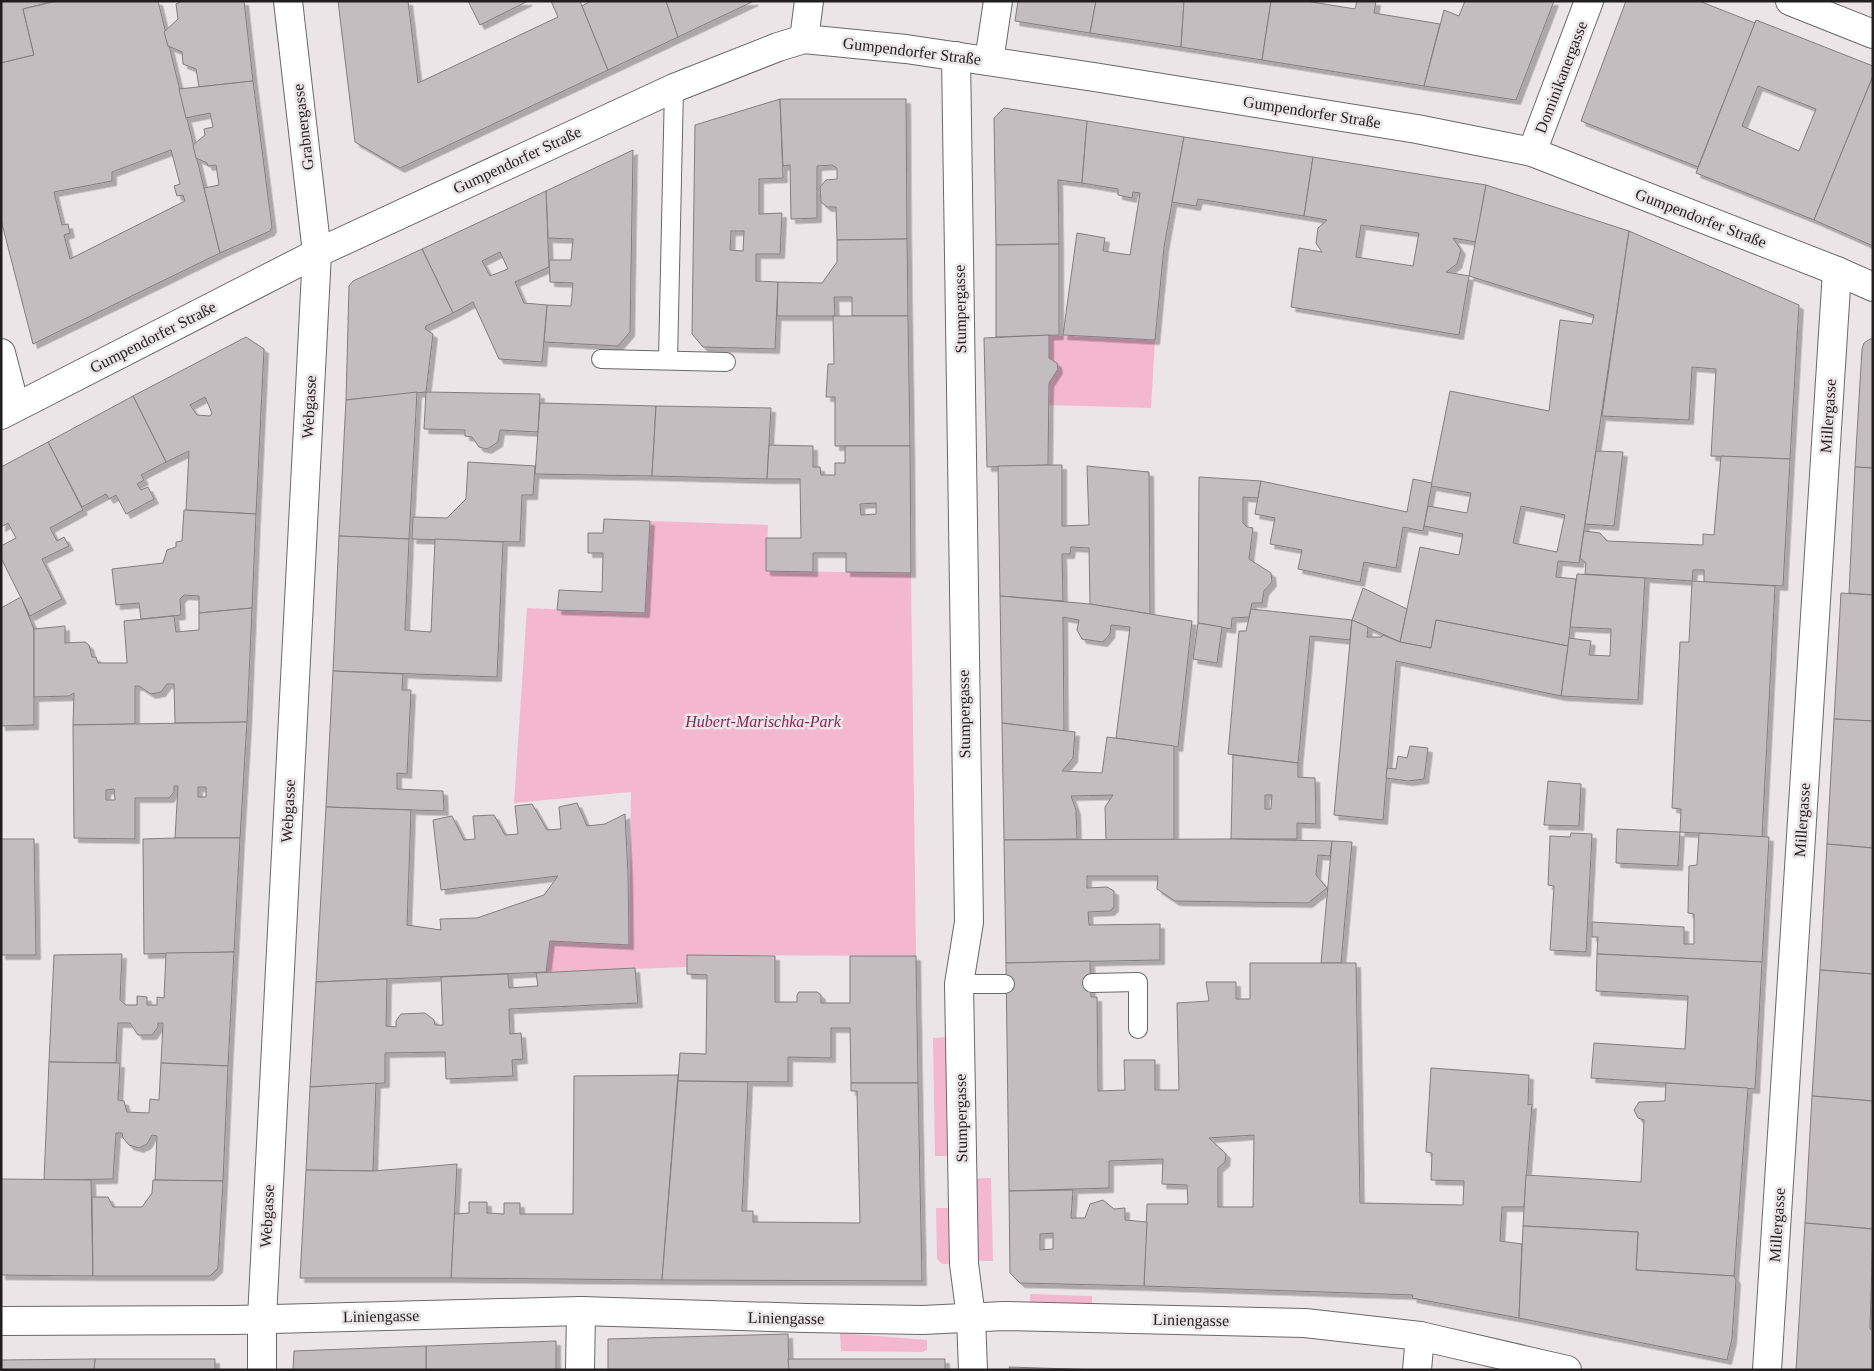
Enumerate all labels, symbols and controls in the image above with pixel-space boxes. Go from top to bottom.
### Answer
street label: Dominikanergasse [1532,19,1591,136]
street label: Gumpendorfer Straße [842,34,982,69]
street label: Grabnergasse [289,83,318,171]
street label: Gumpendorfer Straße [1242,93,1382,132]
street label: Gumpendorfer Straße [450,123,584,198]
street label: Gumpendorfer Straße [1633,185,1769,252]
street label: Stumpergasse [951,265,970,353]
street label: Gumpendorfer Straße [87,298,219,377]
street label: Webgasse [299,375,320,439]
street label: Millergasse [1817,378,1840,454]
street label: Stumpergasse [955,670,974,758]
park label: Hubert-Marischka-Park [684,713,842,730]
street label: Webgasse [278,779,299,843]
street label: Millergasse [1791,782,1814,858]
street label: Stumpergasse [952,1074,971,1162]
street label: Webgasse [257,1184,278,1248]
street label: Millergasse [1766,1187,1789,1263]
street label: Liniengasse [343,1307,419,1326]
street label: Liniengasse [748,1309,824,1328]
street label: Liniengasse [1153,1311,1229,1330]

